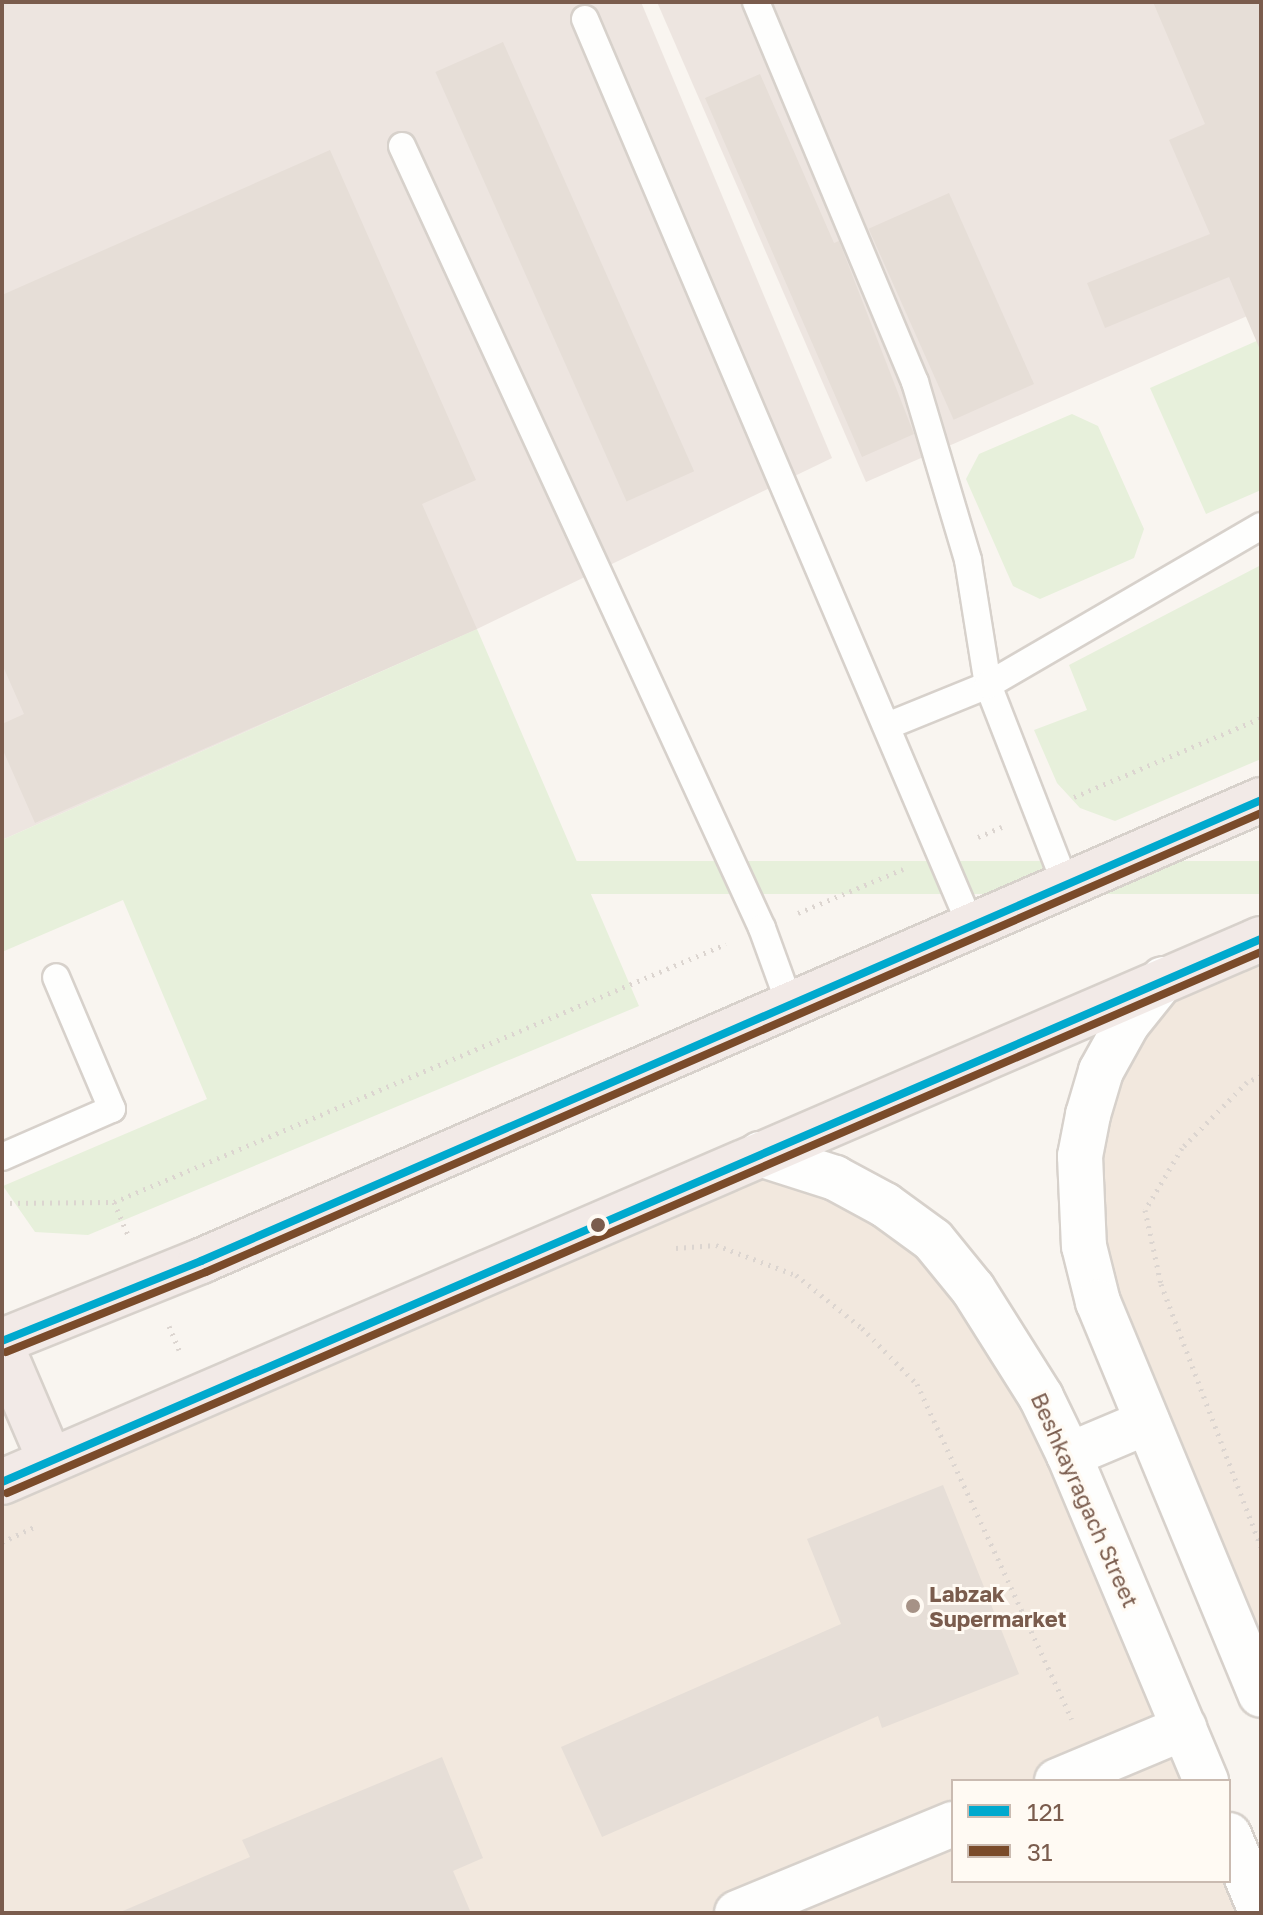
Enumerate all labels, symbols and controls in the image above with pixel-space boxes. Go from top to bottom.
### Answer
unlabelled marker [590,1217,606,1233]
street label: Beshkayragach Street [1026,1389,1144,1611]
place label: Labzak Supermarket [929,1580,1066,1632]
marker: Labzak Supermarket [904,1597,922,1615]
legend [951,1779,1231,1883]
text: 121 [1027,1797,1064,1826]
text: 31 [1027,1837,1053,1866]

